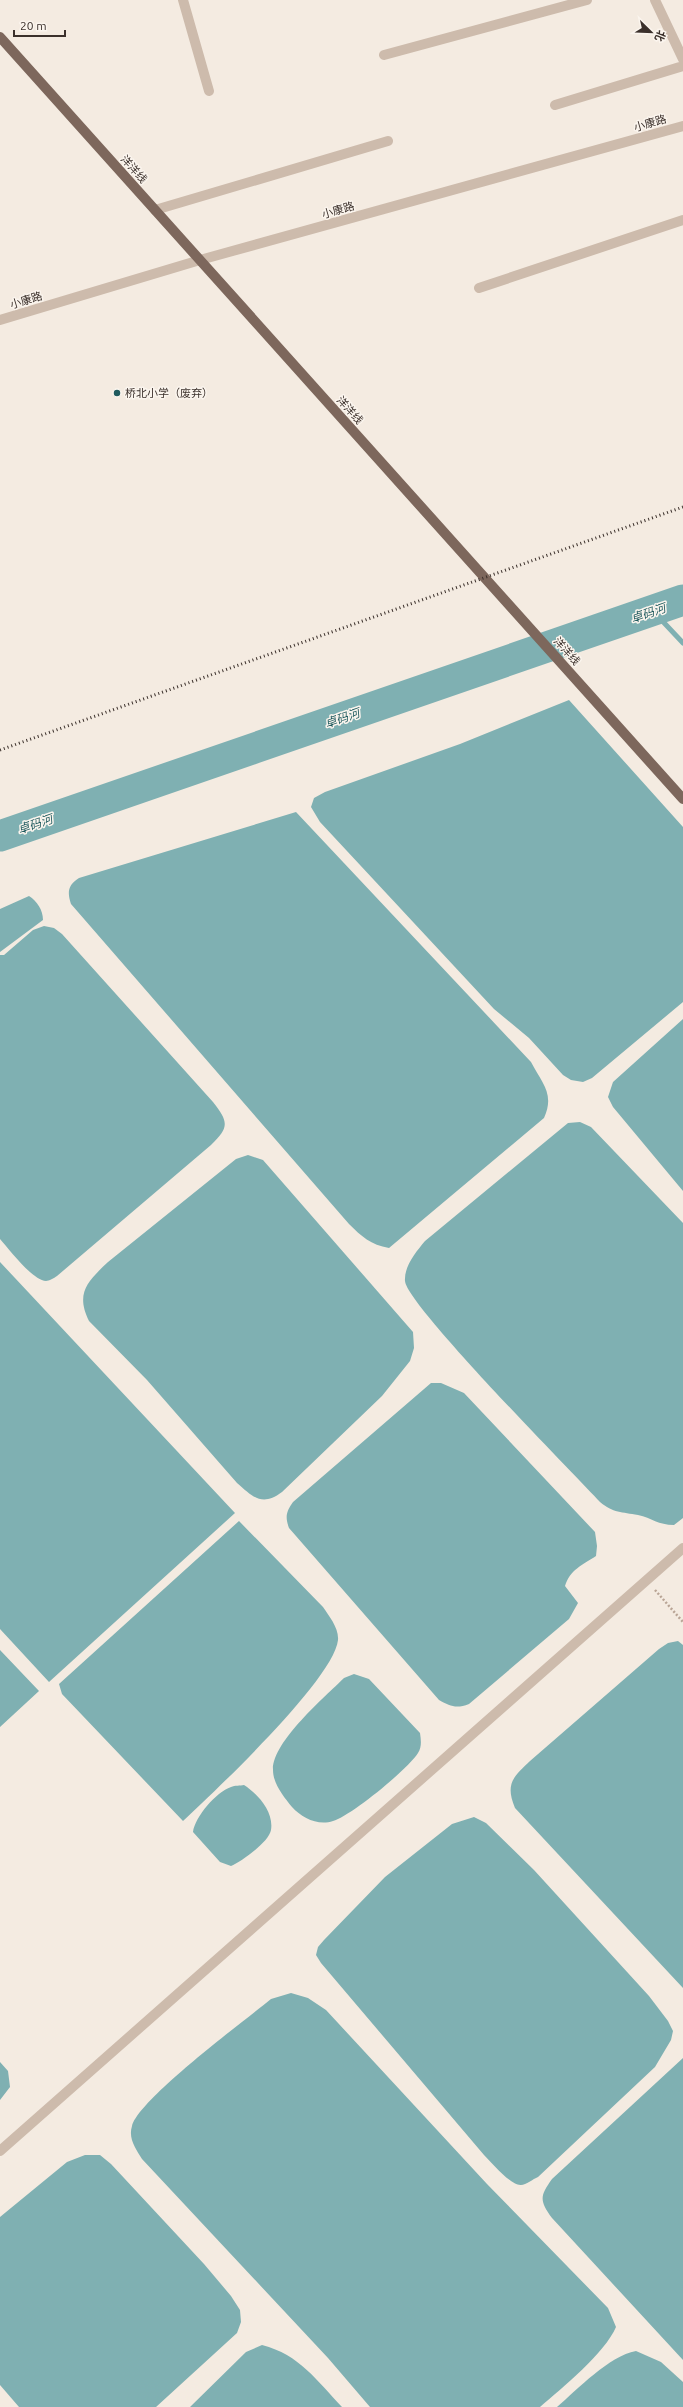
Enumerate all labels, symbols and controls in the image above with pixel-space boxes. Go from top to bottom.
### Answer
scale bar [14,12,65,38]
north arrow [631,12,671,52]
text: 20 m [20,19,47,32]
text: 北 [653,29,668,43]
street label: 小康路 [632,113,668,133]
street label: 洋洋线 [119,153,149,185]
street label: 小康路 [320,200,356,220]
street label: 小康路 [8,289,44,311]
place label: 桥北小学（废弃） [125,387,213,399]
marker: 桥北小学（废弃） [112,388,122,398]
street label: 洋洋线 [335,394,365,426]
water label: 卓码河 [629,600,669,625]
street label: 洋洋线 [552,635,582,667]
water label: 卓码河 [323,705,363,730]
water label: 卓码河 [16,811,56,836]

